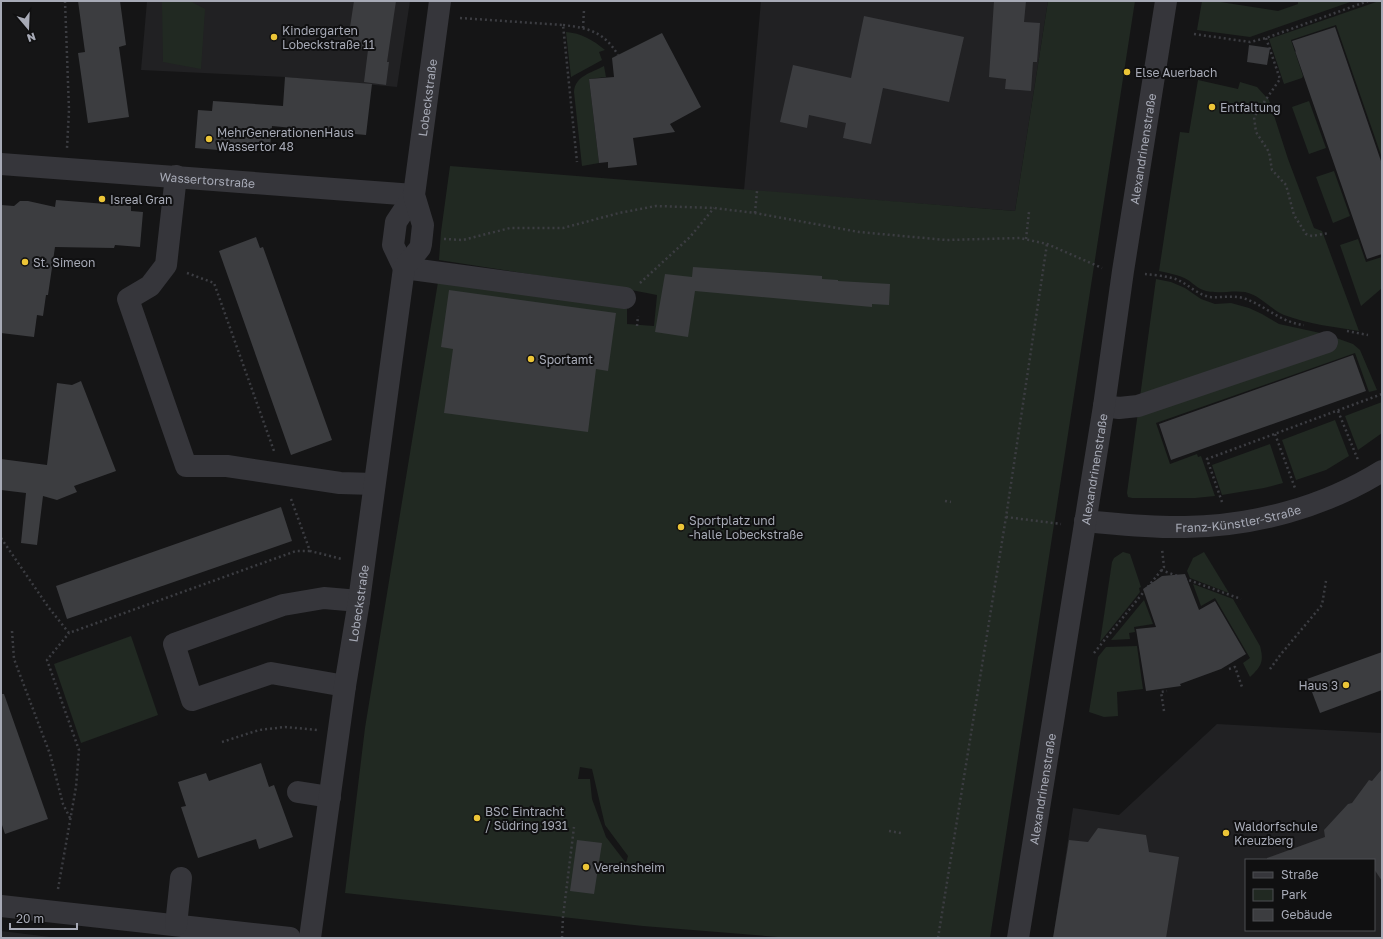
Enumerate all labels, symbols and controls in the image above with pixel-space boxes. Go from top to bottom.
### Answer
north arrow [8,8,48,48]
place label: Kindergarten Lobeckstraße 11 [282,23,375,52]
text: N [25,30,37,45]
marker: Kindergarten Lobeckstraße 11 [269,32,279,42]
street label: Lobeckstraße [414,58,440,137]
place label: Else Auerbach [1135,65,1217,80]
marker: Else Auerbach [1122,67,1132,77]
street label: Alexandrinenstraße [1126,92,1159,205]
place label: Entfaltung [1220,100,1281,115]
marker: Entfaltung [1207,102,1217,112]
place label: MehrGenerationenHaus Wassertor 48 [217,125,354,154]
marker: MehrGenerationenHaus Wassertor 48 [204,134,214,144]
street label: Wassertorstraße [159,168,256,191]
place label: Isreal Gran [110,192,172,207]
marker: Isreal Gran [97,194,107,204]
place label: St. Simeon [33,255,95,270]
marker: St. Simeon [20,257,30,267]
place label: Sportamt [539,352,593,367]
marker: Sportamt [526,354,536,364]
street label: Alexandrinenstraße [1077,412,1110,526]
street label: Franz-Künstler-Straße [1175,501,1303,535]
place label: Sportplatz und -halle Lobeckstraße [689,513,803,542]
marker: Sportplatz und -halle Lobeckstraße [676,522,686,532]
street label: Lobeckstraße [345,564,371,643]
place label: Haus 3 [1298,678,1338,693]
marker: Haus 3 [1341,680,1351,690]
street label: Alexandrinenstraße [1026,732,1058,846]
place label: BSC Eintracht / Südring 1931 [485,804,568,833]
marker: BSC Eintracht / Südring 1931 [472,813,482,823]
place label: Waldorfschule Kreuzberg [1234,819,1318,848]
marker: Waldorfschule Kreuzberg [1221,828,1231,838]
legend [1245,859,1375,931]
place label: Vereinsheim [594,860,665,875]
marker: Vereinsheim [581,862,591,872]
text: Straße [1281,867,1319,882]
text: Park [1281,887,1307,902]
scale bar [10,905,77,931]
text: Gebäude [1281,907,1332,922]
text: 20 m [16,911,44,926]

